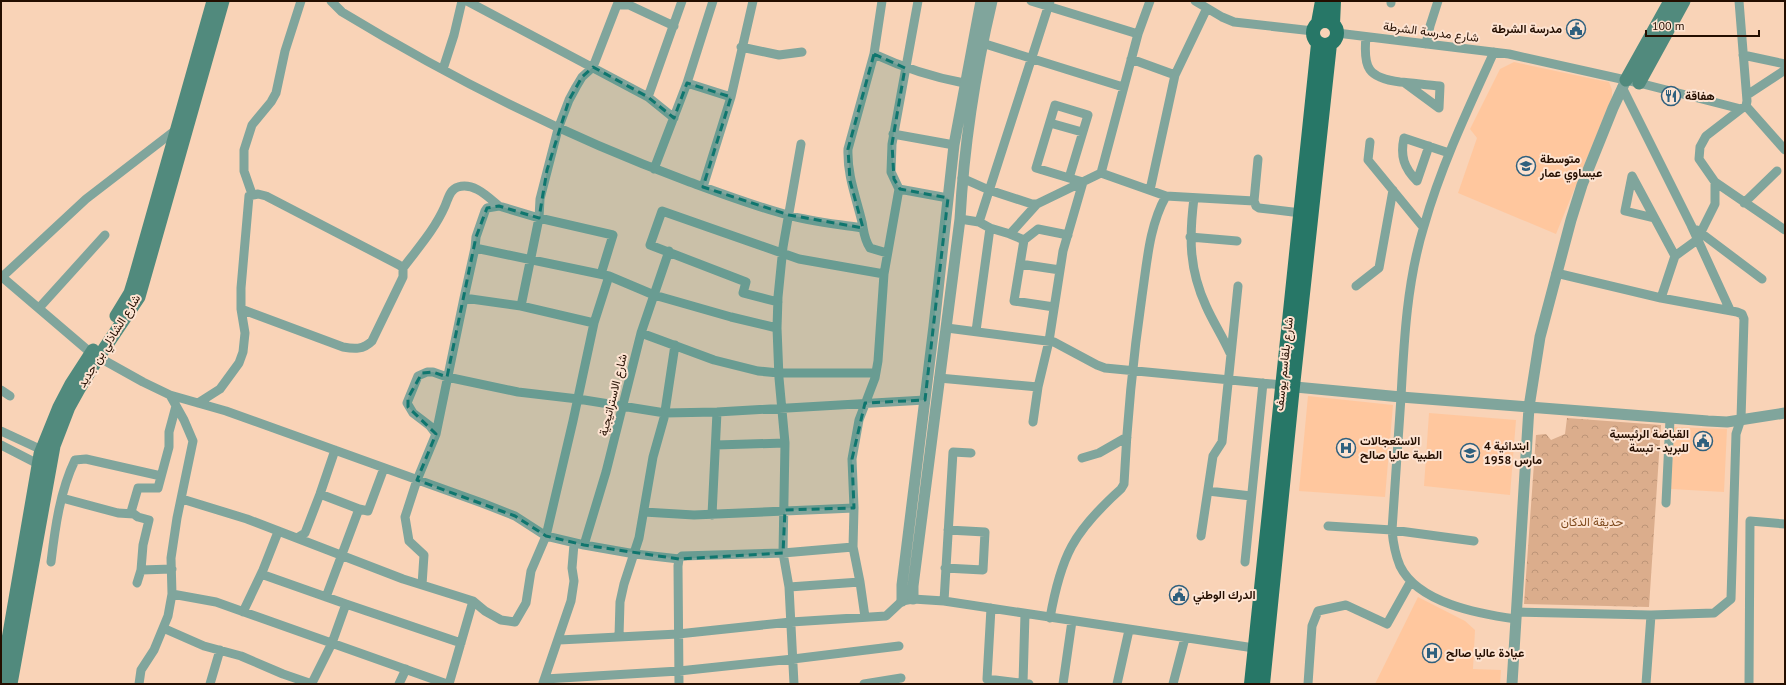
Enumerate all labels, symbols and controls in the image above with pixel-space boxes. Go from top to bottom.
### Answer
scale bar [1646,12,1759,38]
street label: شارع مدرسة الشرطة [1382,18,1480,47]
public building icon: مدرسة الشرطة [1565,18,1587,40]
text: 100 m [1652,18,1685,33]
place label: مدرسة الشرطة [1492,21,1562,37]
restaurant icon: هفاقة [1660,85,1682,107]
place label: هفاقة [1685,88,1715,103]
place label: متوسطة عيساوي عمار [1539,151,1602,183]
school or university icon: متوسطة عيساوي عمار [1515,155,1537,177]
street label: شارع الشاذلي بن جديد [74,291,146,392]
street label: شارع بلقاسم يوسف [1271,316,1298,412]
street label: شارع الاستراتيجية [595,352,632,438]
place label: القباضة الرئيسية للبريد - تبسة [1610,426,1689,456]
public building icon: القباضة الرئيسية للبريد - تبسة [1692,430,1714,452]
place label: الاستعجالات الطبية عاليا صالح [1360,433,1442,463]
hospital icon: الاستعجالات الطبية عاليا صالح [1335,437,1357,459]
place label: ابتدائية 4 مارس 1958 [1484,438,1542,468]
school or university icon: ابتدائية 4 مارس 1958 [1459,442,1481,464]
park label: حديقة الدكان [1561,514,1623,529]
public building icon: الدرك الوطني [1168,584,1190,606]
place label: الدرك الوطني [1193,587,1256,605]
hospital icon: عيادة عاليا صالح [1421,642,1443,664]
place label: عيادة عاليا صالح [1446,645,1524,661]

